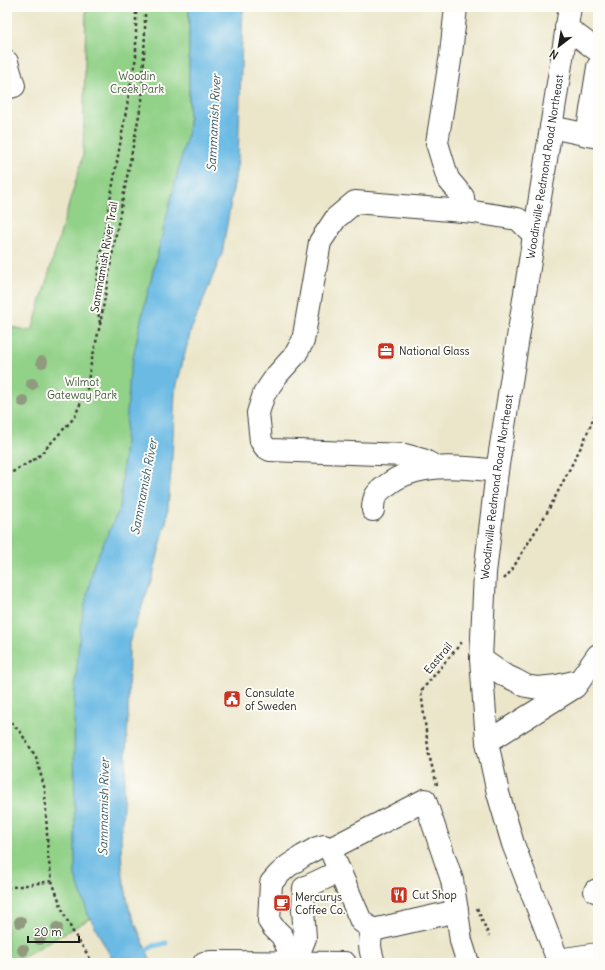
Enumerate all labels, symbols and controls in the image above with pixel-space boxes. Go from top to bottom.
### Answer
north arrow [539,26,579,66]
text: N [547,47,561,63]
park label: Woodin Creek Park [110,69,164,96]
water label: Sammamish River [203,72,224,172]
street label: Woodinville Redmond Road Northeast [523,73,566,260]
street label: Sammamish River Trail [87,200,121,314]
office icon: National Glass [376,341,396,361]
place label: National Glass [399,344,470,358]
park label: Wilmot Gateway Park [47,375,117,402]
street label: Woodinville Redmond Road Northeast [478,393,516,580]
water label: Sammamish River [127,436,161,536]
street label: Eastrail [421,639,455,677]
place label: Consulate of Sweden [245,686,297,713]
public building icon: Consulate of Sweden [222,689,242,709]
water label: Sammamish River [95,756,112,856]
restaurant icon: Cut Shop [389,885,409,905]
place label: Cut Shop [412,888,457,902]
place label: Mercurys Coffee Co. [295,890,345,917]
cafe icon: Mercurys Coffee Co. [272,893,292,913]
scale bar [28,918,79,944]
text: 20 m [34,924,62,939]

